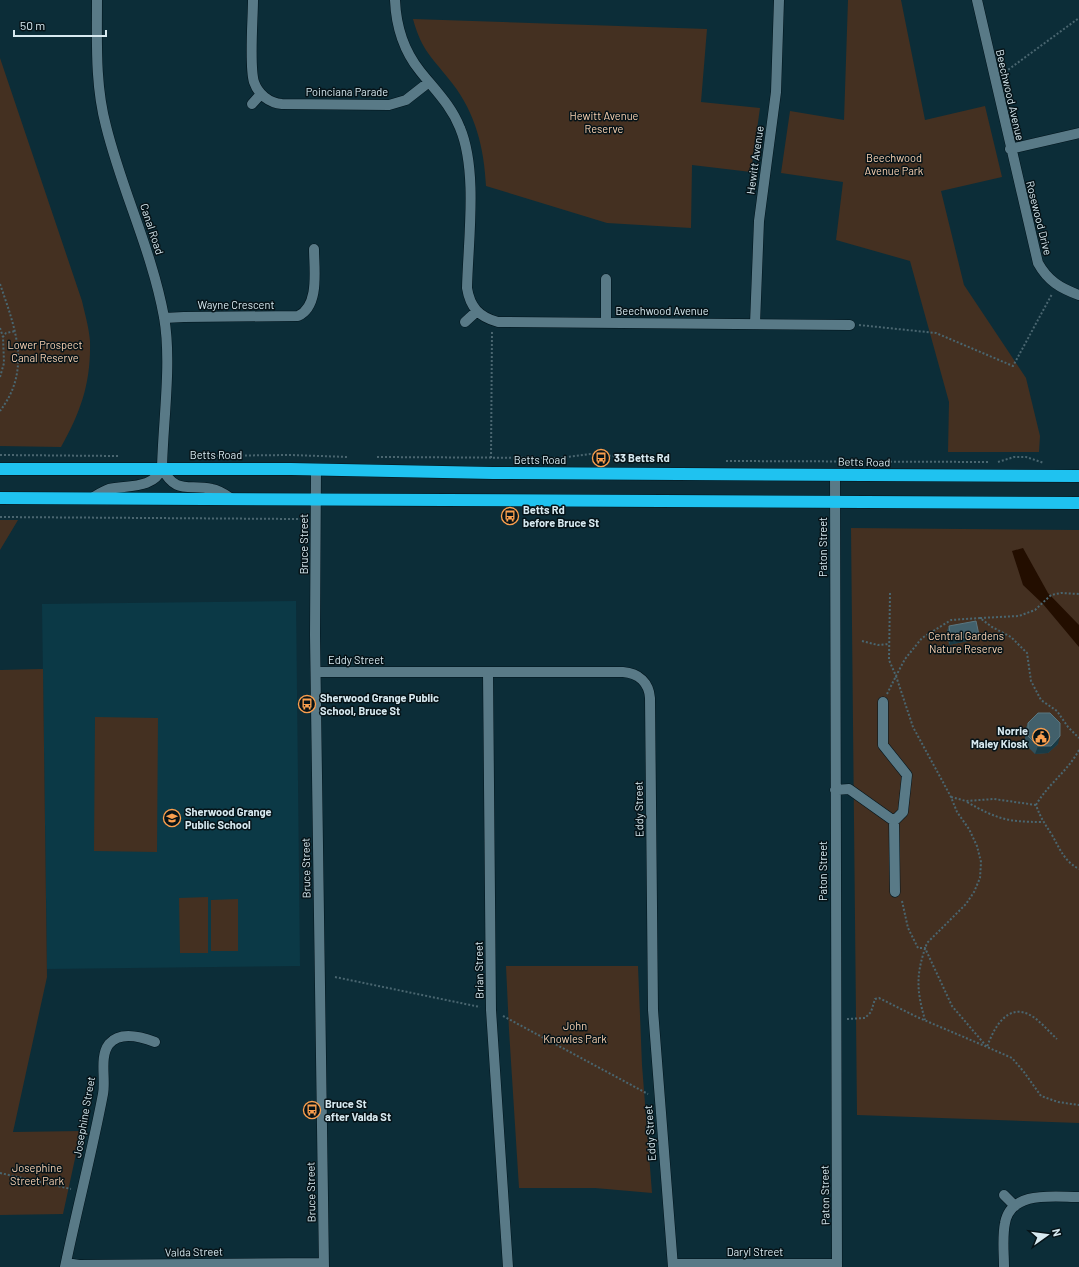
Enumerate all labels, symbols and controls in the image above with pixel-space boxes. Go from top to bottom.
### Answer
scale bar [14,12,106,38]
text: 50 m [20,18,45,32]
street label: Beechwood Avenue [994,48,1027,142]
street label: Poinciana Parade [306,85,388,98]
park label: Hewitt Avenue Reserve [570,109,639,135]
street label: Hewitt Avenue [743,125,766,195]
park label: Beechwood Avenue Park [865,151,924,177]
street label: Rosewood Drive [1024,179,1055,257]
street label: Canal Road [138,202,167,256]
street label: Wayne Crescent [198,298,274,311]
street label: Beechwood Avenue [615,304,709,317]
park label: Lower Prospect Canal Reserve [7,338,83,364]
street label: Betts Road [190,448,242,461]
bus stop icon: 33 Betts Rd [591,448,611,468]
place label: 33 Betts Rd [614,451,670,464]
street label: Betts Road [514,453,566,466]
street label: Betts Road [838,455,890,468]
place label: Betts Rd before Bruce St [523,503,599,529]
bus stop icon: Betts Rd before Bruce St [500,506,520,526]
street label: Bruce Street [297,514,310,574]
street label: Paton Street [816,517,829,577]
park label: Central Gardens Nature Reserve [928,629,1004,655]
street label: Eddy Street [328,653,384,666]
place label: Sherwood Grange Public School, Bruce St [320,691,439,717]
bus stop icon: Sherwood Grange Public School, Bruce St [297,694,317,714]
place label: Norrie Maley Kiosk [971,724,1028,750]
public building icon: Norrie Maley Kiosk [1031,727,1051,747]
street label: Eddy Street [632,781,645,837]
place label: Sherwood Grange Public School [185,805,272,831]
school or university icon: Sherwood Grange Public School [162,808,182,828]
street label: Bruce Street [298,838,313,898]
street label: Paton Street [816,841,829,901]
street label: Brian Street [471,941,486,999]
park label: John Knowles Park [543,1019,607,1045]
street label: Josephine Street [70,1075,97,1159]
place label: Bruce St after Valda St [325,1097,391,1123]
bus stop icon: Bruce St after Valda St [302,1100,322,1120]
street label: Eddy Street [641,1105,658,1161]
park label: Josephine Street Park [10,1161,64,1187]
street label: Bruce Street [303,1162,318,1222]
street label: Paton Street [817,1165,832,1225]
north arrow [1027,1215,1067,1255]
text: N [1050,1227,1064,1238]
street label: Valda Street [165,1244,223,1259]
street label: Daryl Street [727,1245,783,1258]

